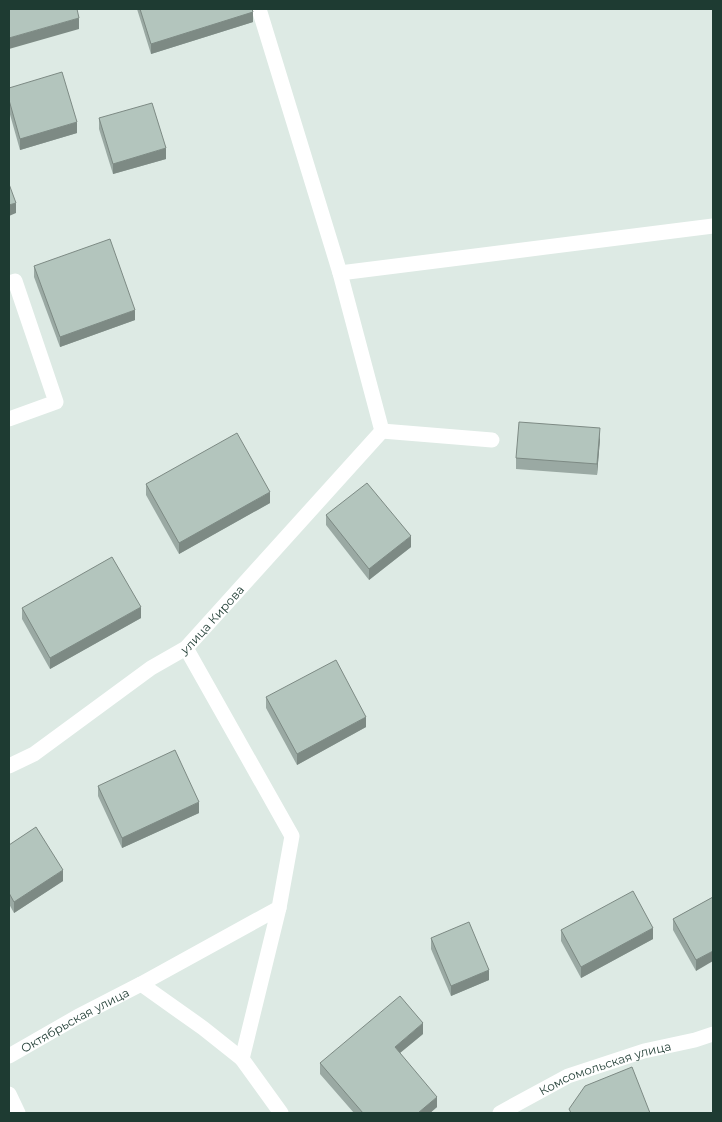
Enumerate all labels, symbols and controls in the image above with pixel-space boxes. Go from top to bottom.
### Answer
street label: улица Кирова [177,582,247,657]
street label: Октябрьская улица [18,984,131,1055]
street label: Комсомольская улица [536,1038,672,1098]

